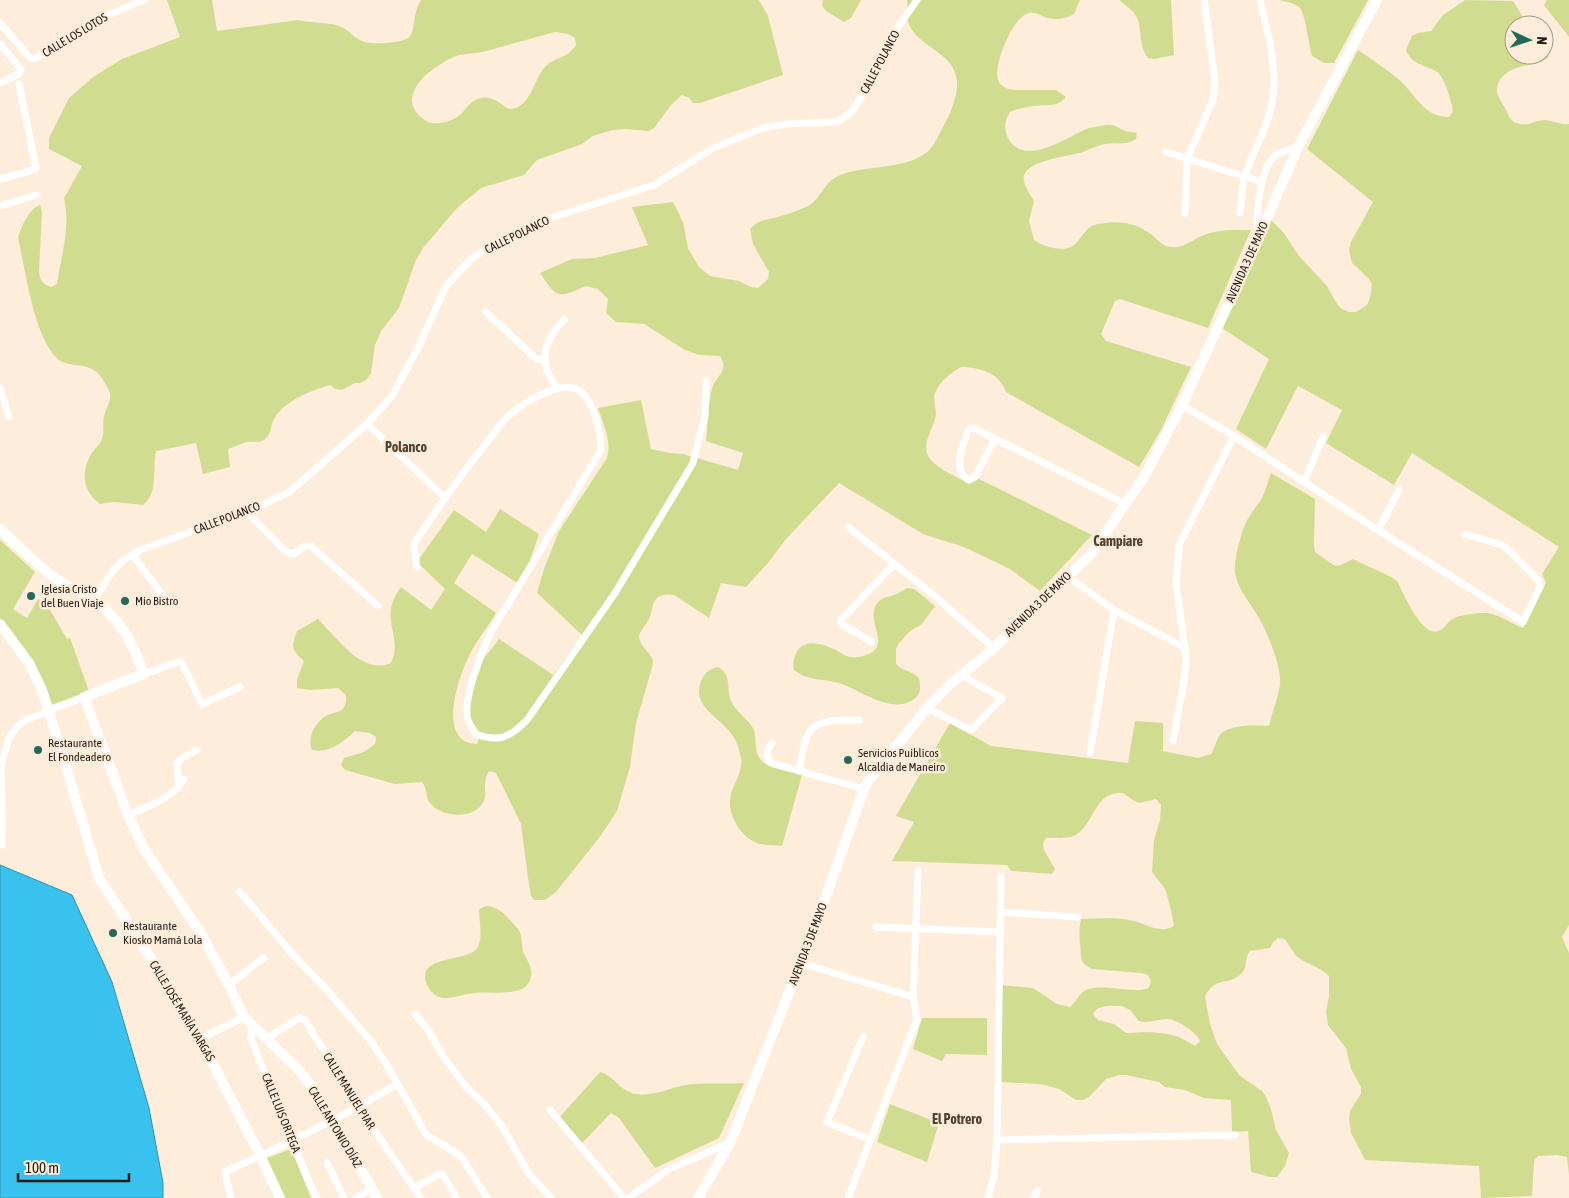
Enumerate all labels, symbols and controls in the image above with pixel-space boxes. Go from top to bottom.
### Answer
street label: CALLE LOS LOTOS [40,10,110,60]
north arrow [1504,15,1554,65]
street label: CALLE POLANCO [857,28,903,96]
text: N [1534,36,1550,45]
street label: CALLE POLANCO [482,213,552,257]
street label: AVENIDA 3 DE MAYO [1223,219,1271,305]
district label: Polanco [385,439,427,455]
street label: CALLE POLANCO [192,499,262,537]
district label: Campiare [1093,533,1143,549]
street label: AVENIDA 3 DE MAYO [1002,569,1074,639]
place label: Iglesia Cristo del Buen Viaje [41,582,104,610]
marker: Iglesia Cristo del Buen Viaje [25,590,37,602]
place label: Mío Bistro [135,594,179,608]
marker: Mío Bistro [119,595,131,607]
place label: Restaurante El Fondeadero [48,736,111,764]
marker: Restaurante El Fondeadero [32,744,44,756]
place label: Servicios Puiblicos Alcaldia de Maneiro [858,746,946,774]
marker: Servicios Puiblicos Alcaldia de Maneiro [842,754,854,766]
street label: AVENIDA 3 DE MAYO [786,901,830,987]
place label: Restaurante Kiosko Mamá Lola [123,919,202,947]
marker: Restaurante Kiosko Mamá Lola [107,927,119,939]
street label: CALLE JOSÉ MARÍA VARGAS [146,958,218,1064]
street label: CALLE MANUEL PIAR [320,1050,378,1132]
street label: CALLE LUIS ORTEGA [259,1071,303,1155]
street label: CALLE ANTONIO DÍAZ [305,1084,365,1171]
district label: El Potrero [932,1111,982,1127]
scale bar [18,1150,129,1182]
text: 100 m [25,1159,59,1176]

